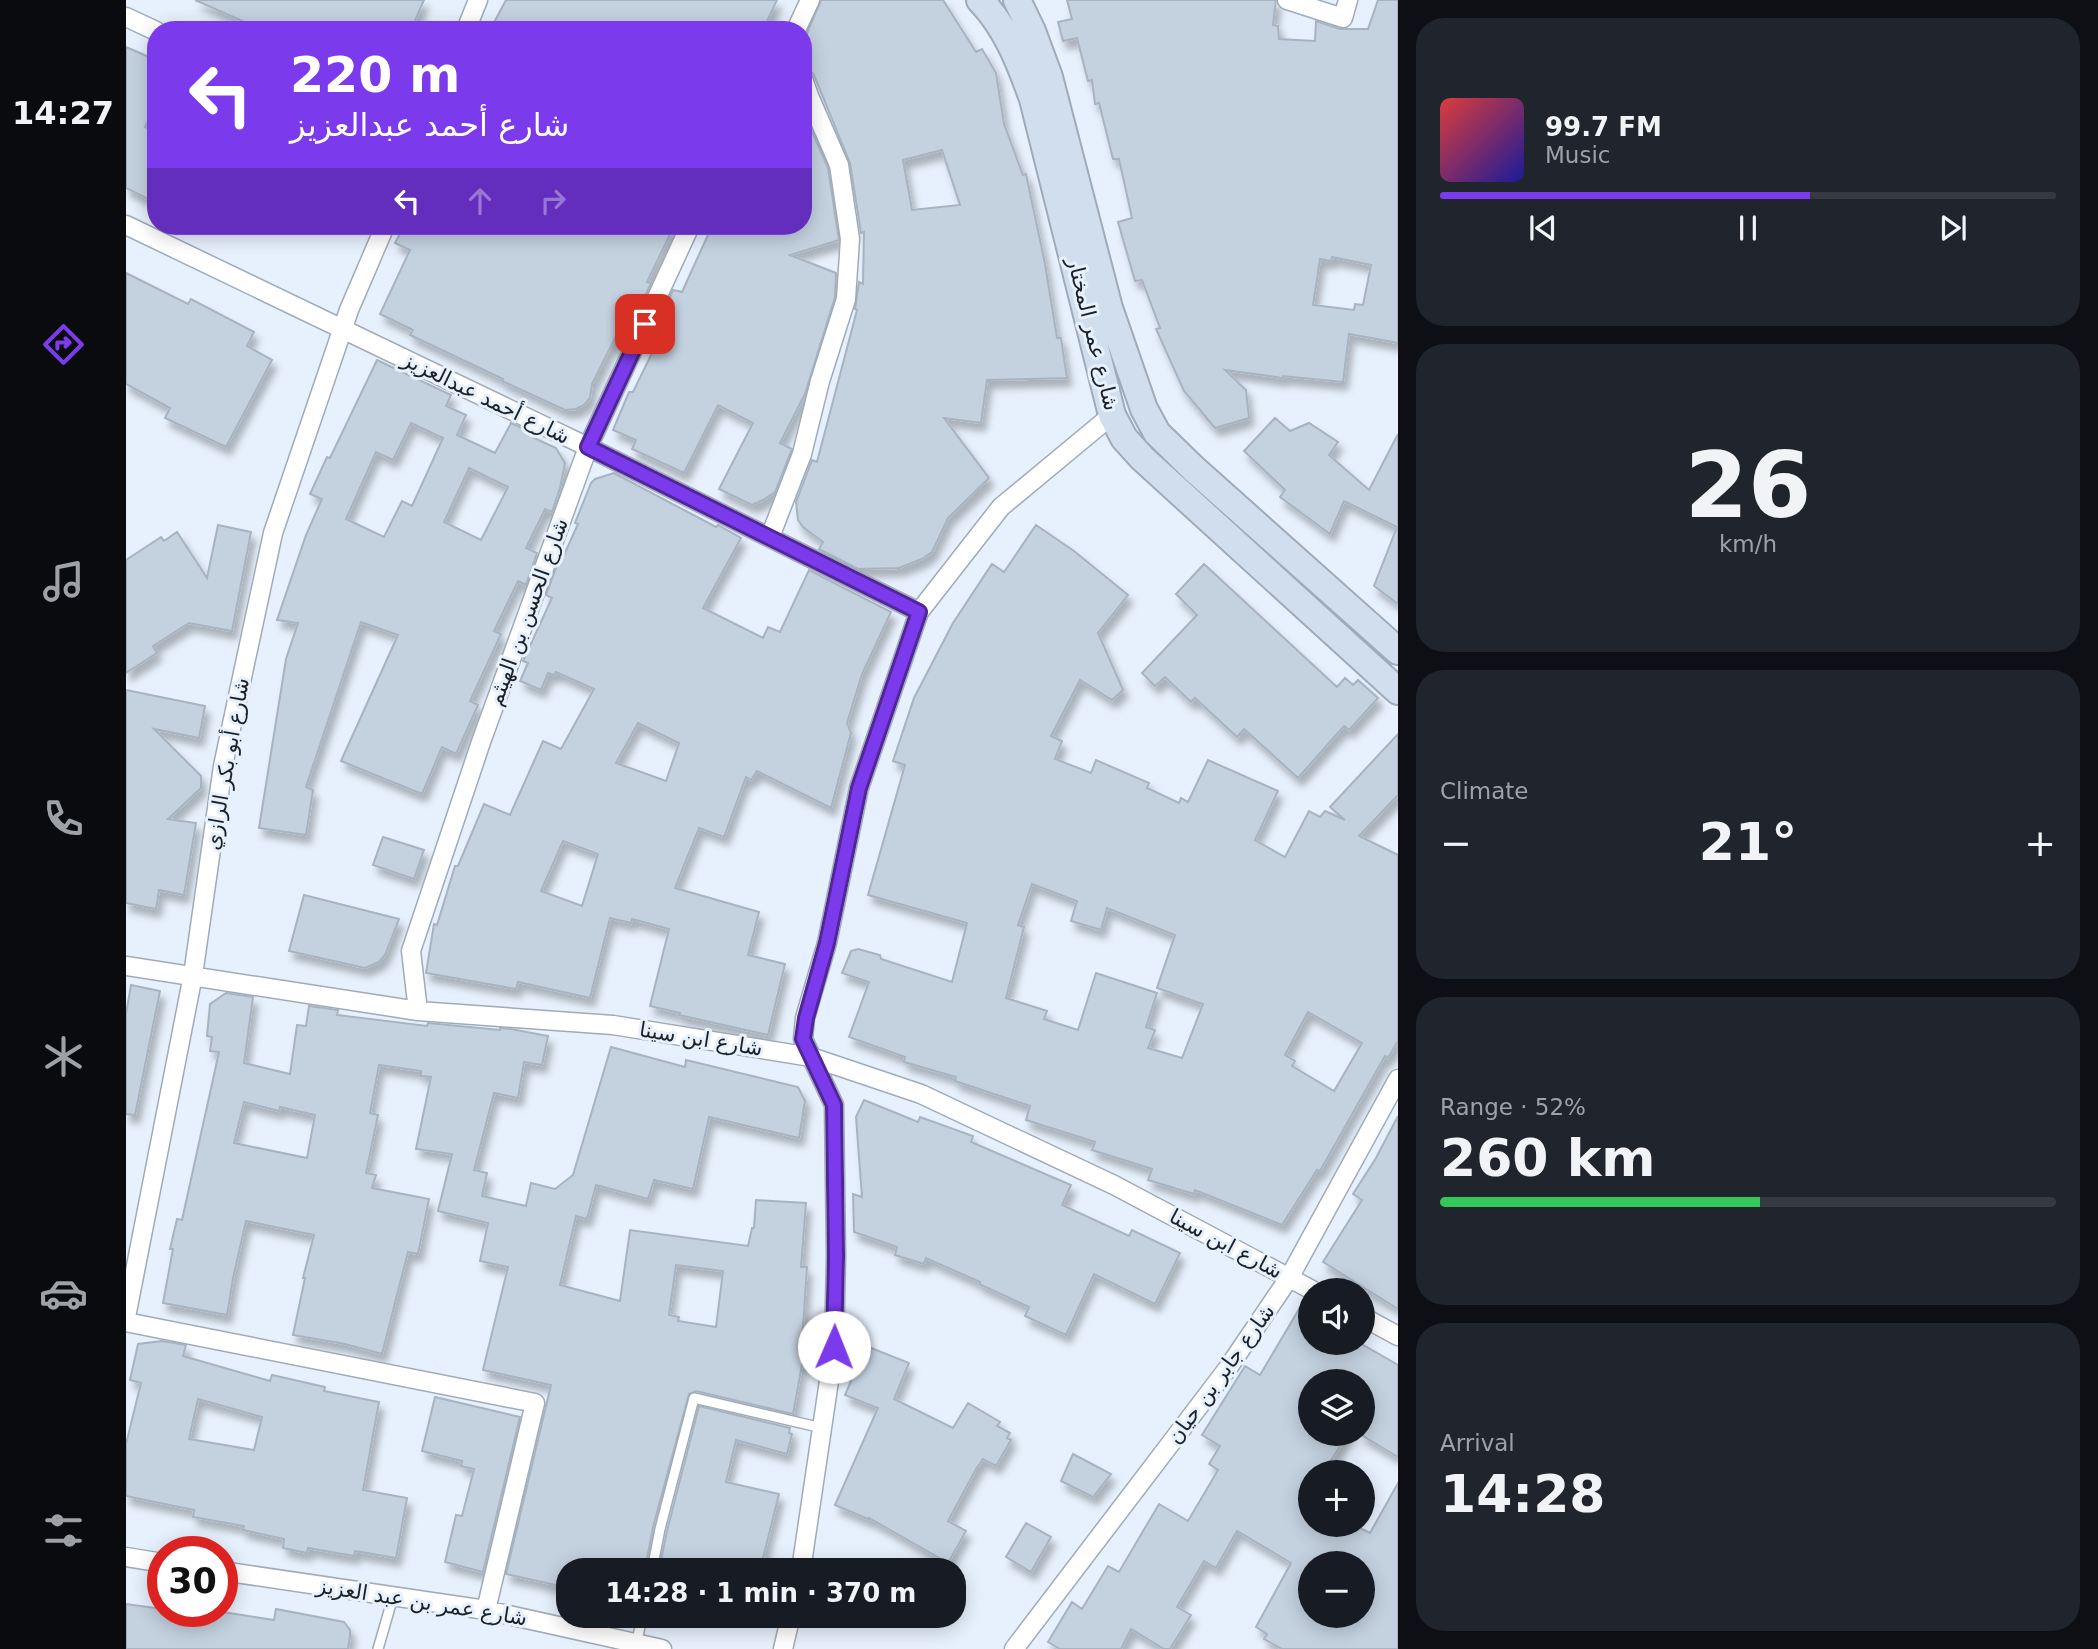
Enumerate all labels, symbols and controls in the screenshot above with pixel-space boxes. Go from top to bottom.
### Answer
text: 220 m [290,47,460,104]
icon: left [175,49,266,140]
text: 14:27 [12,94,114,132]
text: شارع أحمد عبدالعزيز [290,106,569,144]
text: 99.7 FM [1545,112,1662,142]
text: Music [1545,142,1610,168]
icon: left [388,182,426,220]
icon: ahead [461,182,499,220]
icon: right [534,182,572,220]
icon: previous [1524,209,1562,247]
icon: pause [1729,209,1767,247]
icon: next [1934,209,1972,247]
street label: شارع عمر المختار [1062,254,1124,413]
pin [615,294,675,354]
icon: arrive [626,305,664,343]
icon: directions [39,320,88,369]
street label: شارع أحمد عبدالعزيز [397,345,575,449]
text: 26 [1685,433,1811,538]
street label: شارع الحسن بن الهيثم [483,515,574,709]
text: km/h [1719,531,1777,557]
icon: music [39,557,88,606]
street label: شارع أبو بكر الرازي [198,676,254,852]
text: Climate [1440,778,1529,804]
icon: phone [39,794,88,843]
text: 21° [1699,812,1797,872]
text: − [1440,821,1472,865]
text: + [2024,821,2056,865]
street label: شارع ابن سينا [638,1017,764,1061]
icon: climate [39,1032,88,1081]
text: Range · 52% [1440,1094,1586,1120]
text: 260 km [1440,1128,1655,1188]
street label: شارع ابن سينا [1165,1204,1287,1284]
icon: car [39,1269,88,1318]
map controls [1298,1278,1375,1628]
button: sound [1298,1278,1375,1355]
street label: شارع جابر بن حيان [1162,1300,1280,1448]
position arrow [797,1310,871,1384]
button: layers [1298,1369,1375,1446]
text: Arrival [1440,1430,1515,1456]
button: + [1298,1460,1375,1537]
text: 14:28 [1440,1464,1606,1524]
icon: filters [39,1506,88,1555]
speed limit sign: 30 [147,1536,238,1627]
button: − [1298,1551,1375,1628]
street label: شارع عمر بن عبد العزيز [314,1573,529,1630]
text: 14:28 · 1 min · 370 m [606,1578,916,1608]

